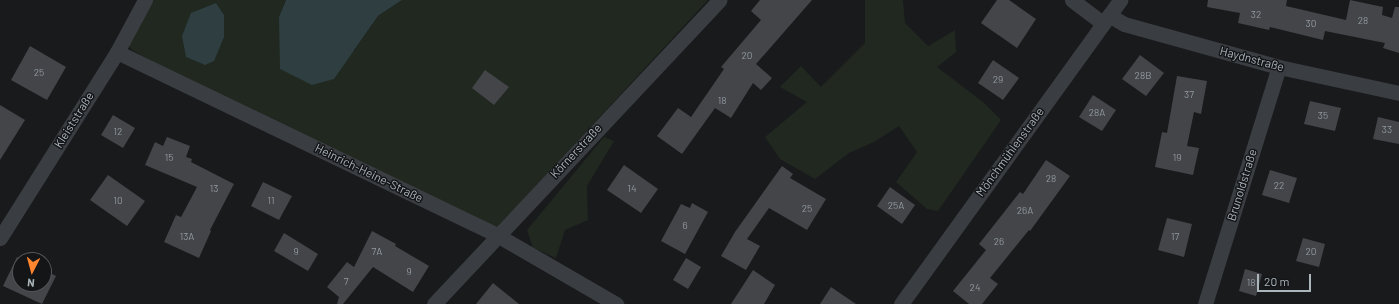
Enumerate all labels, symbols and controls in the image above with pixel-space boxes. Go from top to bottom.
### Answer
house number: 32 [1251,9,1261,21]
house number: 28 [1358,15,1368,27]
house number: 30 [1306,18,1316,30]
street label: Haydnstraße [1218,44,1286,74]
house number: 20 [741,50,753,62]
house number: 25 [34,67,44,79]
house number: 28B [1135,70,1151,82]
house number: 29 [993,74,1003,86]
street label: Kleiststraße [51,89,97,151]
house number: 37 [1184,89,1194,101]
house number: 18 [718,95,726,107]
street label: Mönchmühlenstraße [973,105,1047,199]
house number: 28A [1089,107,1105,119]
house number: 35 [1318,110,1328,122]
street label: Körnerstraße [547,121,605,181]
house number: 33 [1382,124,1392,136]
house number: 12 [114,126,122,138]
street label: Heinrich-Heine-Straße [313,141,425,205]
street label: Brunoldstraße [1224,147,1260,223]
house number: 15 [165,152,173,164]
house number: 19 [1173,152,1181,164]
house number: 28 [1046,173,1056,185]
house number: 22 [1274,180,1284,192]
house number: 13 [210,183,218,195]
house number: 14 [627,183,637,195]
house number: 10 [113,195,123,207]
house number: 11 [267,195,275,207]
house number: 25A [888,200,904,212]
house number: 25 [802,203,812,215]
house number: 26A [1017,205,1033,217]
house number: 6 [682,220,688,232]
house number: 13A [180,231,194,243]
house number: 17 [1171,231,1179,243]
house number: 26 [994,236,1004,248]
house number: 9 [293,246,299,258]
house number: 7A [372,246,382,258]
house number: 20 [1305,246,1317,258]
north arrow [12,252,52,292]
house number: 9 [406,266,412,278]
scale bar [1259,266,1313,292]
text: 20 m [1264,274,1290,288]
house number: 7 [344,276,348,288]
text: N [26,277,35,290]
house number: 18 [1247,277,1255,289]
house number: 24 [970,282,980,294]

